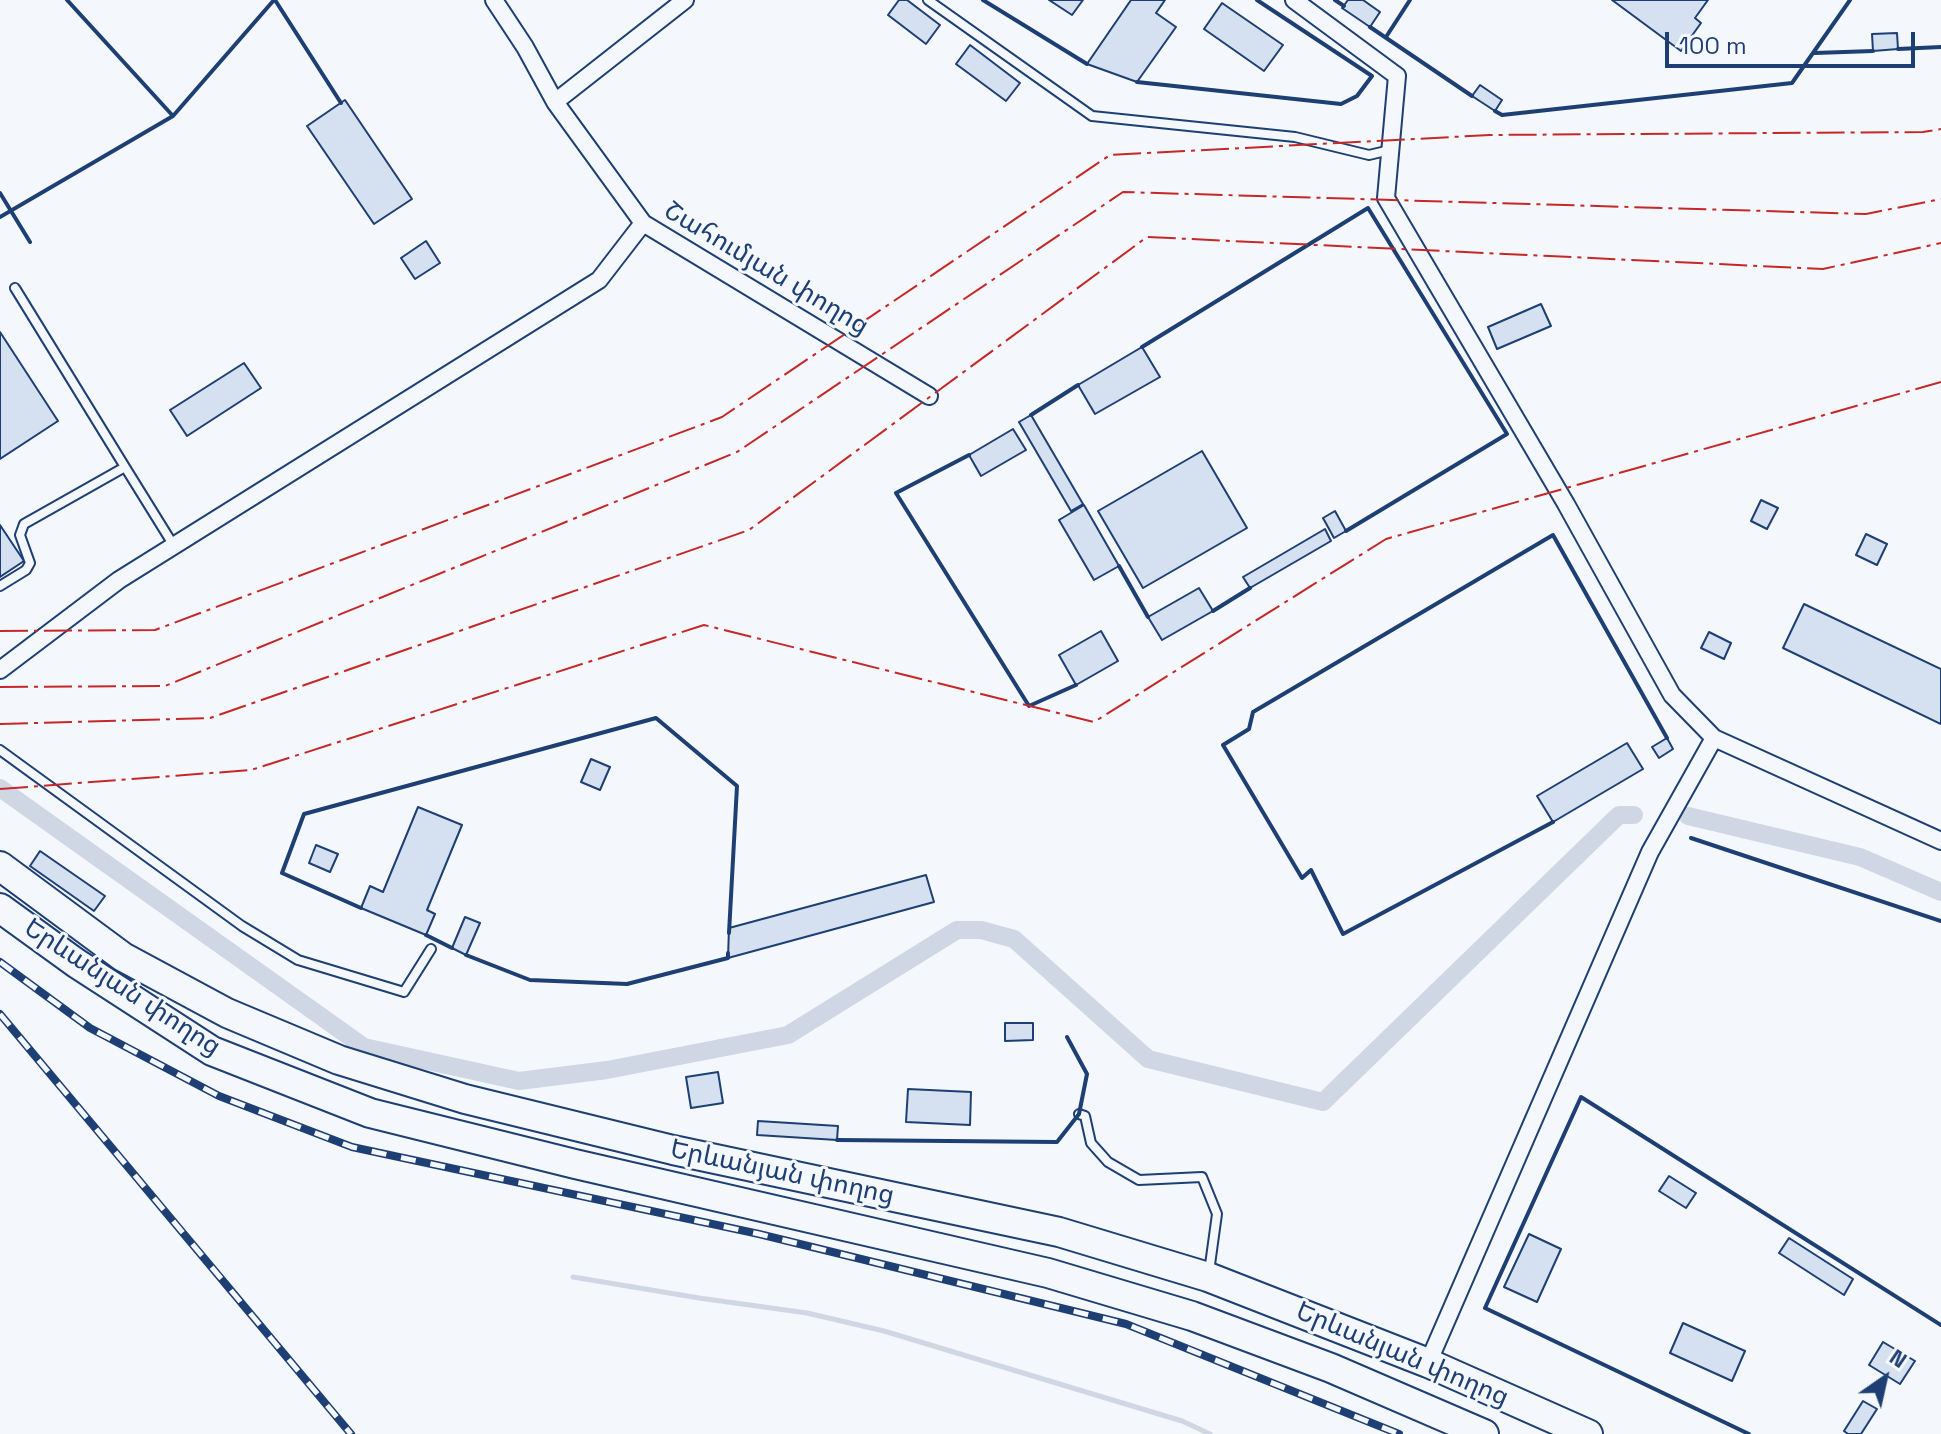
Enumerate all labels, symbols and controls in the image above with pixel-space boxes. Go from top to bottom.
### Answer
scale bar [1669,16,1919,66]
text: 100 m [1679,30,1747,61]
street label: Շահումյան փողոց [658,195,874,343]
street label: Երևանյան փողոց [18,913,226,1063]
street label: Երևանյան փողոց [667,1134,897,1212]
street label: Երևանյան փողոց [1291,1296,1513,1414]
north arrow [1845,1338,1925,1418]
text: N [1884,1342,1912,1374]

